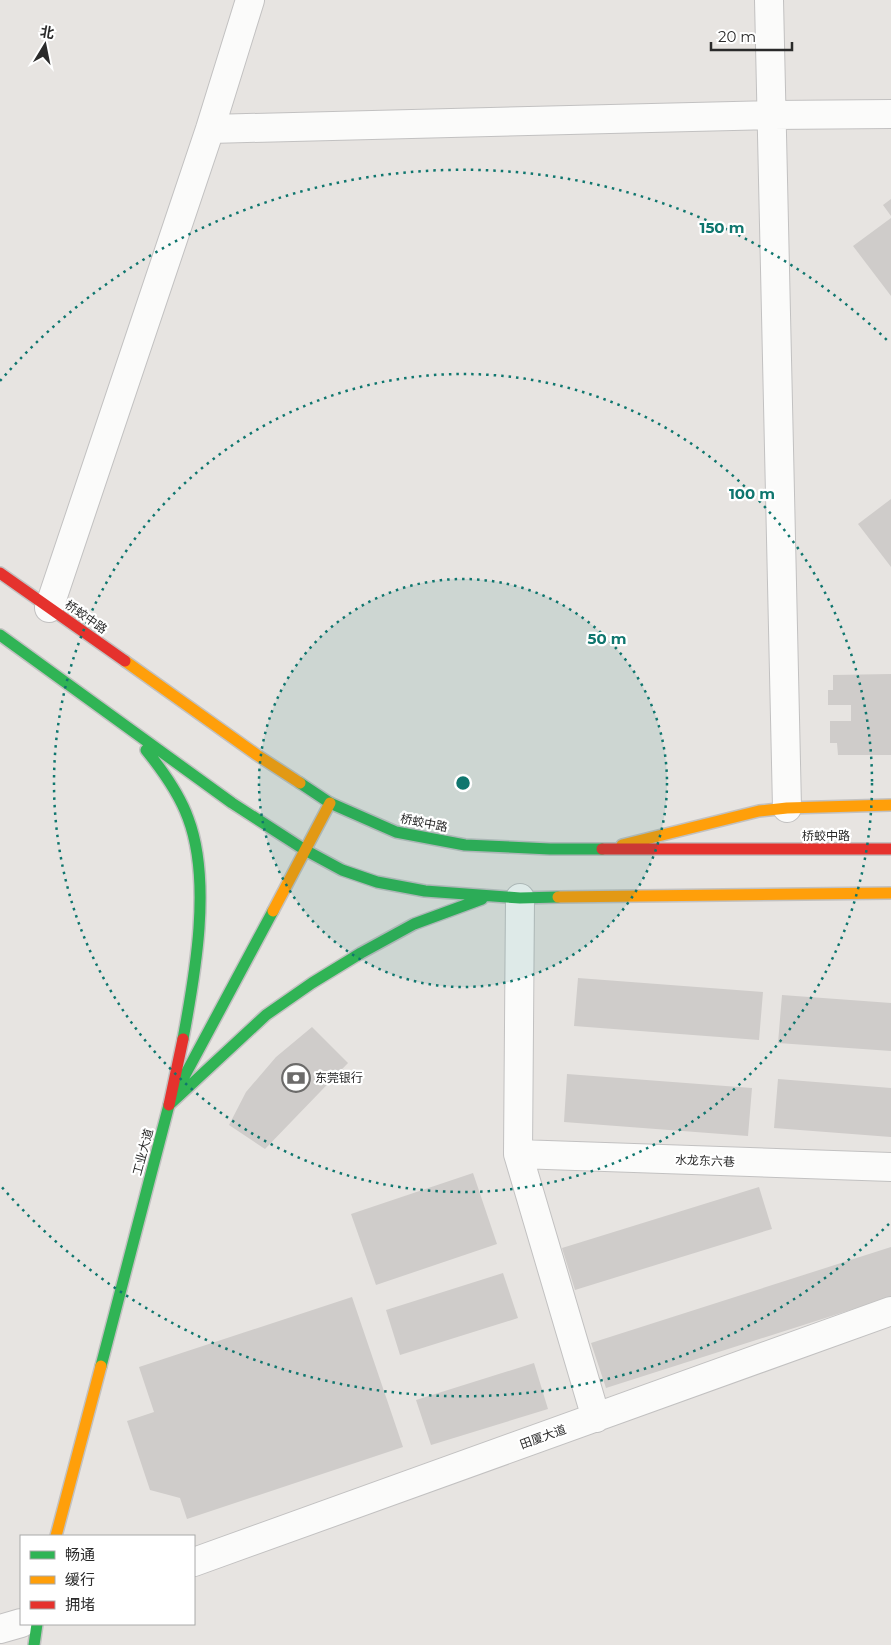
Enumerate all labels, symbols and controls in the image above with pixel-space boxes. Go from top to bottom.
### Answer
north arrow [20,20,70,70]
scale bar [711,20,792,52]
text: 北 [39,22,56,42]
text: 20 m [718,27,756,46]
text: 150 m [700,218,744,237]
text: 100 m [729,484,775,503]
street label: 桥蛟中路 [62,597,110,637]
text: 50 m [587,629,627,648]
centre of rings [454,774,472,792]
street label: 桥蛟中路 [399,811,449,834]
street label: 桥蛟中路 [802,828,850,843]
bank icon: 东莞银行 [281,1063,311,1093]
place label: 东莞银行 [315,1070,363,1085]
street label: 工业大道 [129,1127,156,1177]
street label: 水龙东六巷 [675,1152,735,1169]
street label: 田厦大道 [518,1421,568,1452]
legend [20,1535,195,1625]
text: 畅通 [65,1545,95,1564]
text: 缓行 [65,1570,95,1589]
text: 拥堵 [65,1595,95,1614]

